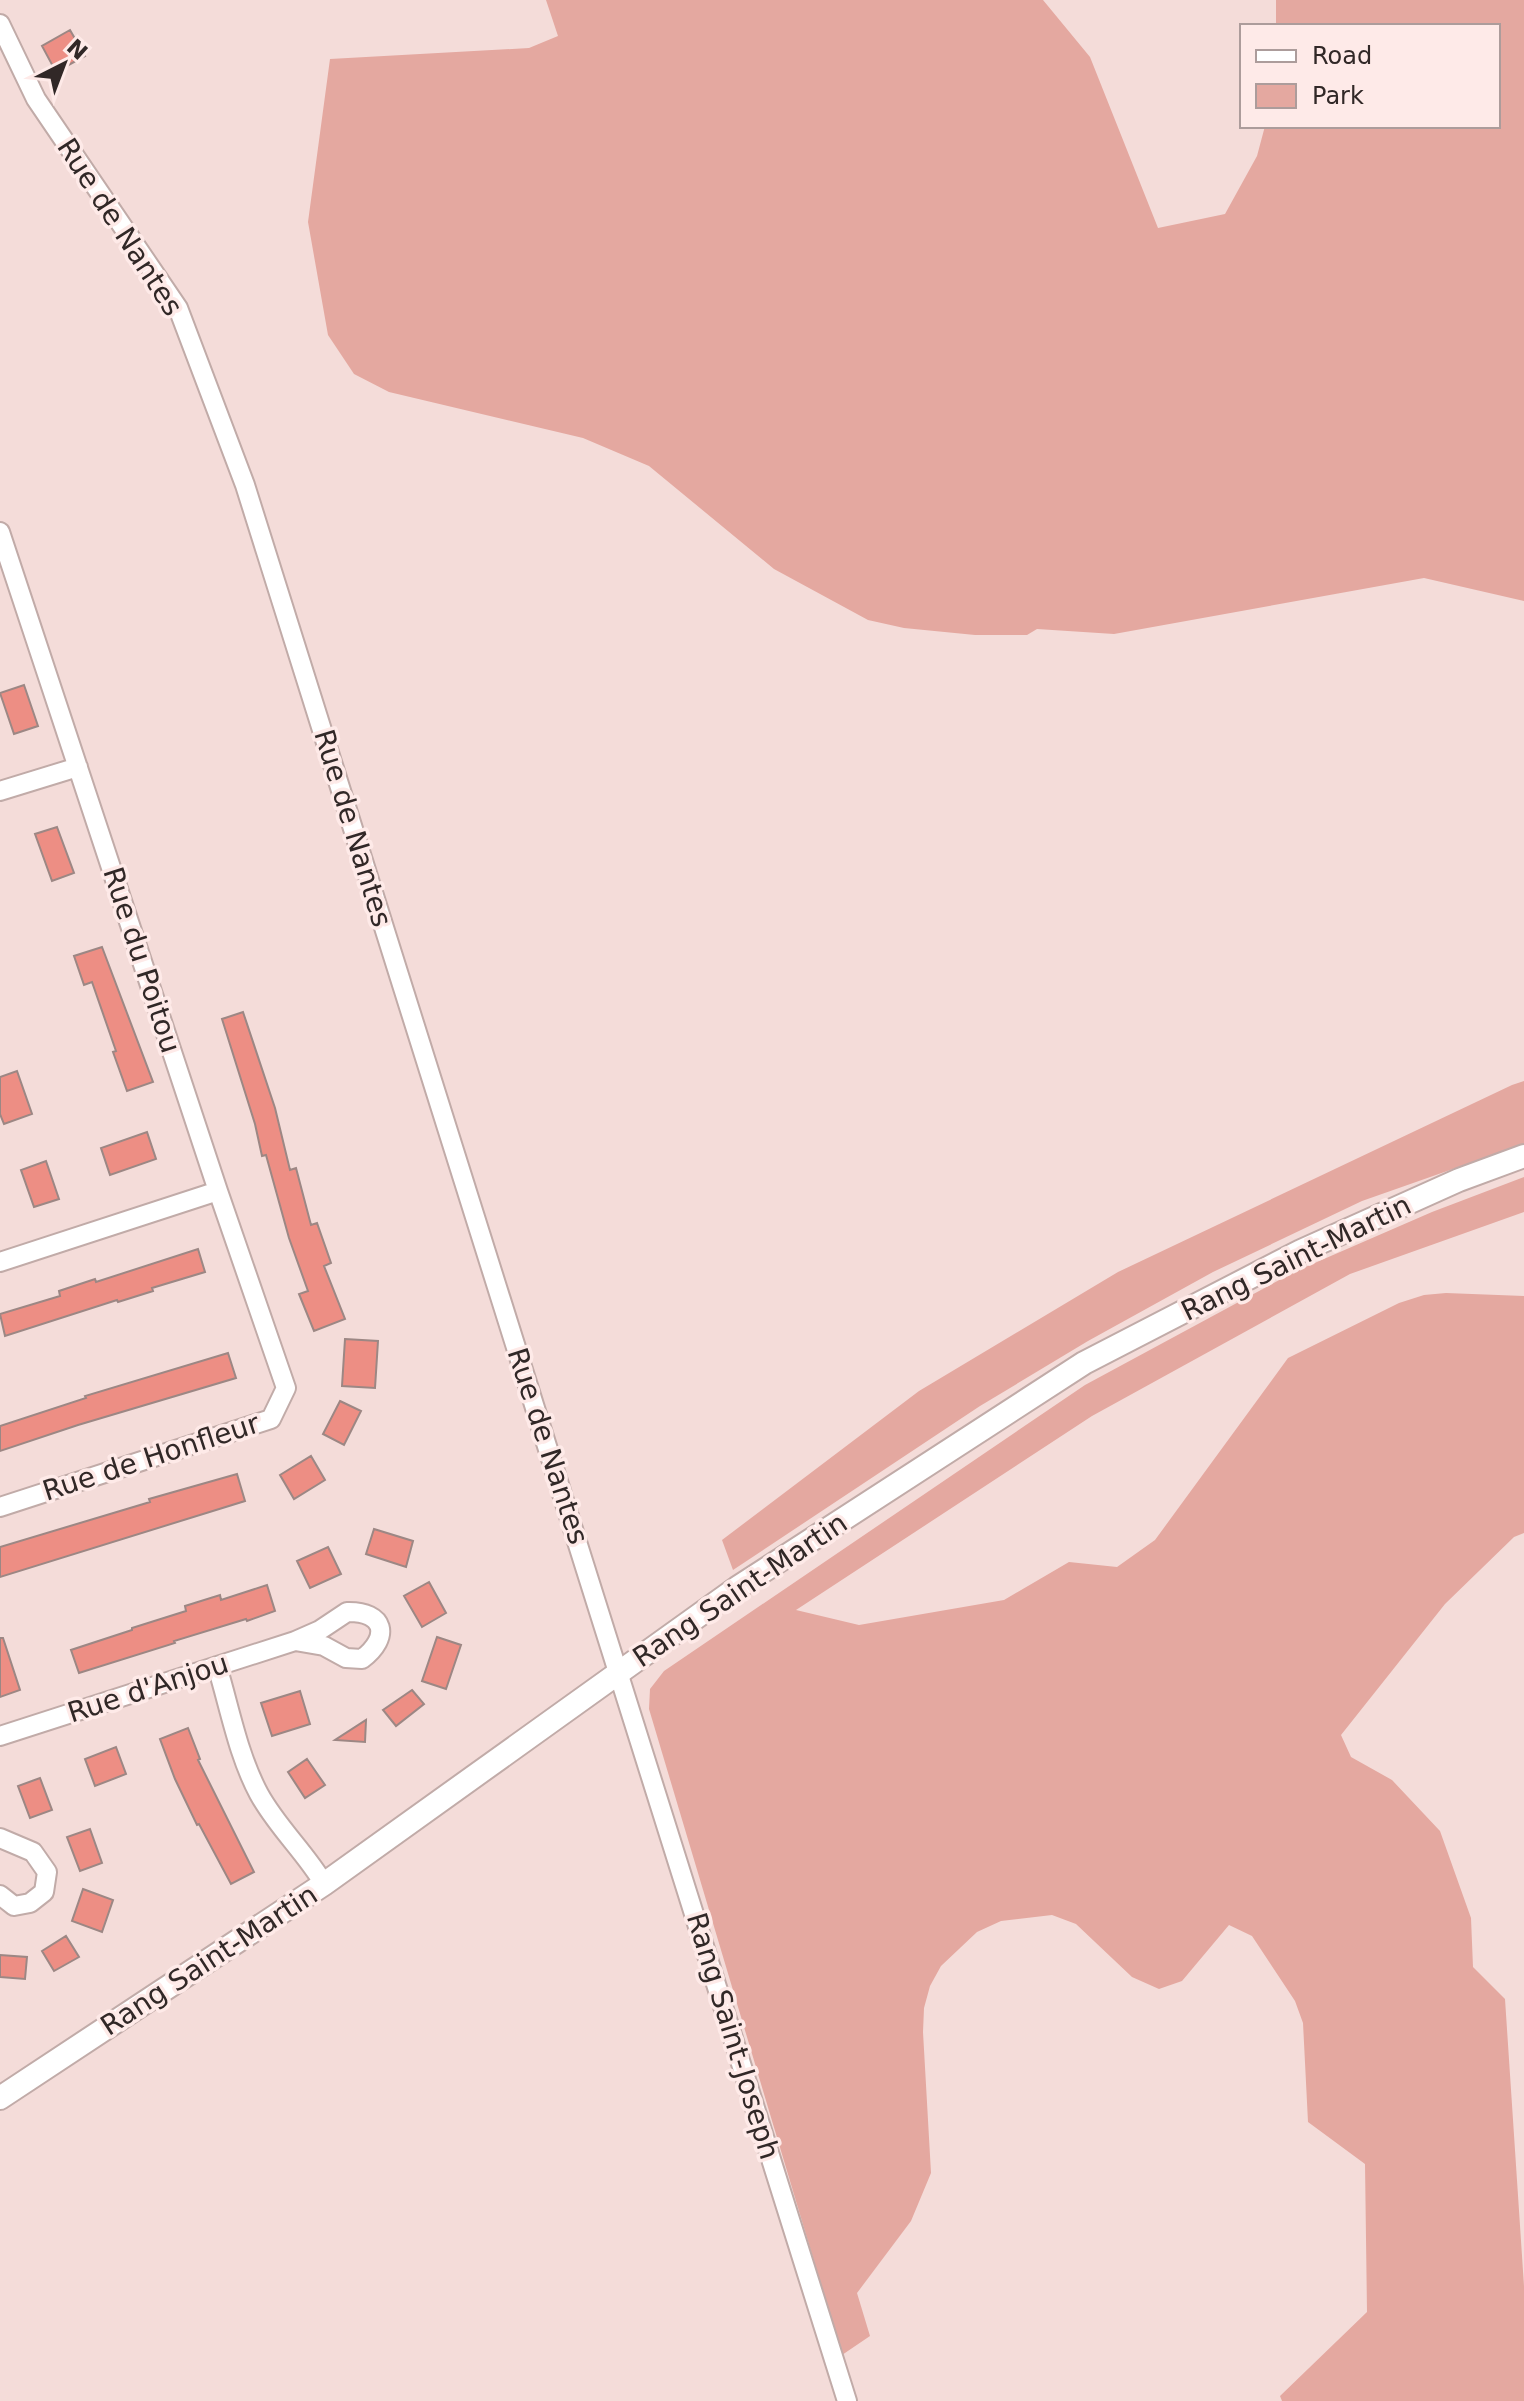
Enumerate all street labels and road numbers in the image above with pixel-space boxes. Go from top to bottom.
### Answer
street label: Rue de Nantes [50,132,190,322]
street label: Rue de Nantes [307,725,399,931]
street label: Rue du Poitou [96,863,188,1057]
street label: Rang Saint-Martin [1176,1188,1416,1328]
street label: Rue de Nantes [501,1344,595,1548]
street label: Rue de Honfleur [38,1406,264,1508]
street label: Rang Saint-Martin [627,1506,853,1674]
street label: Rue d'Anjou [63,1646,233,1730]
street label: Rang Saint-Martin [95,1878,323,2042]
street label: Rang Saint-Joseph [680,1909,786,2163]

